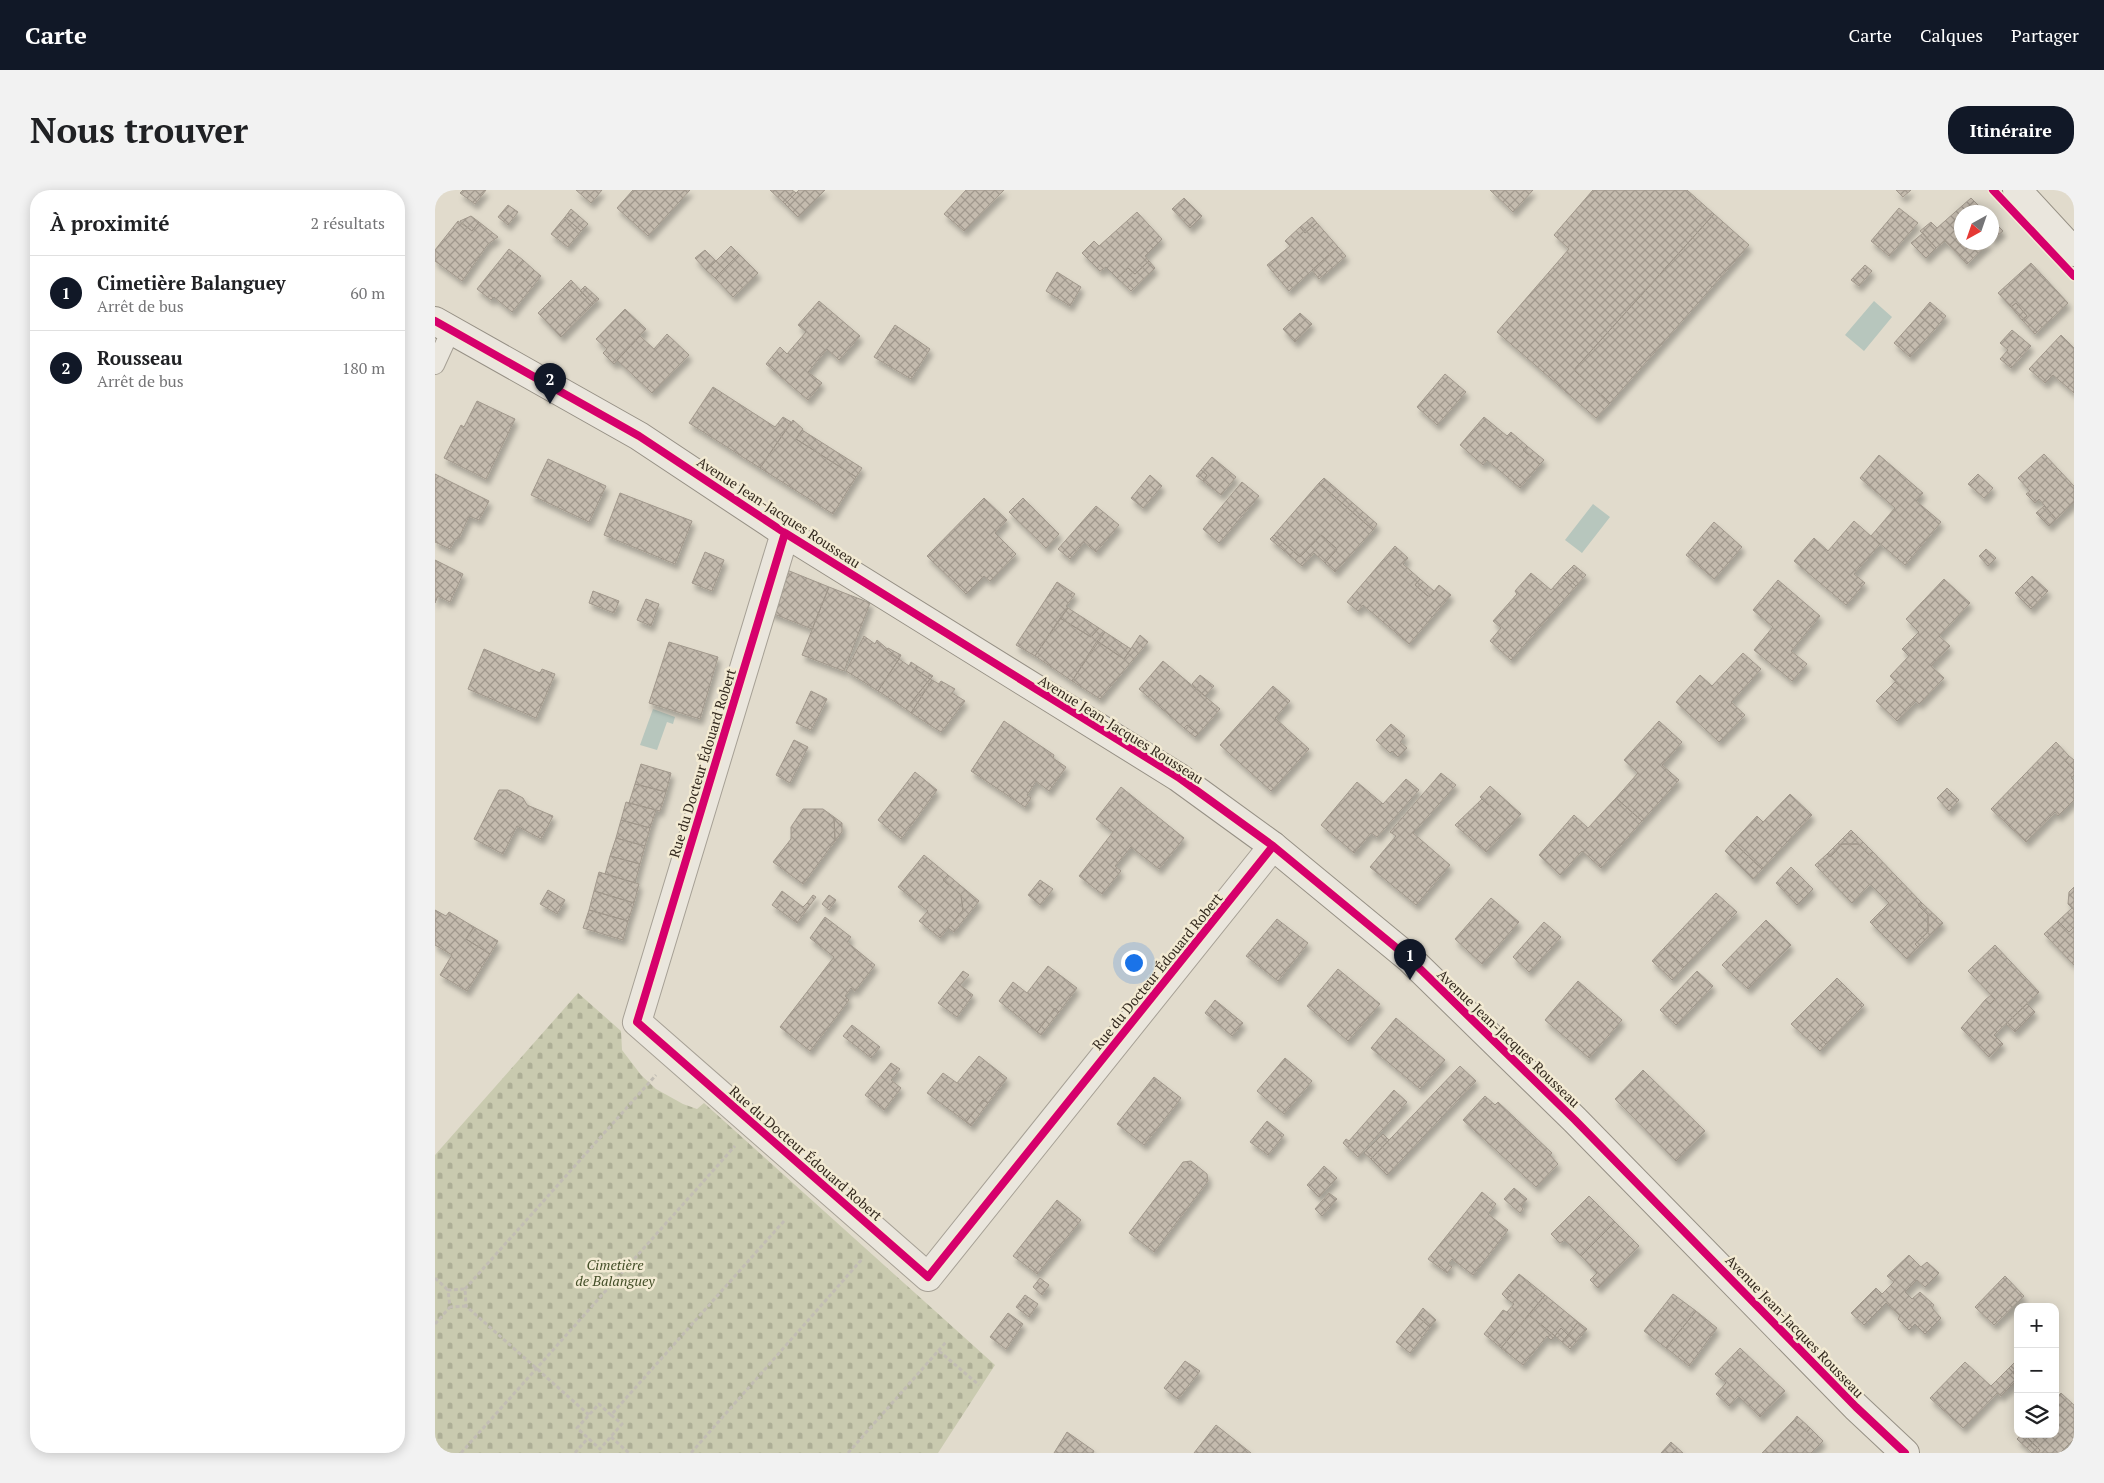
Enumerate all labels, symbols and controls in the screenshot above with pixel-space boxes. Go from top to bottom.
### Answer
text: Carte [25,19,87,51]
text: Carte [1849,23,1892,47]
text: Calques [1920,23,1983,47]
text: Partager [2011,23,2079,47]
button: Itinéraire [1948,106,2074,154]
text: Nous trouver [30,107,248,153]
north arrow [1954,205,1999,250]
text: À proximité [50,209,170,237]
text: 2 résultats [311,212,385,234]
text: Cimetière Balanguey [97,270,286,295]
text: 1 [61,282,71,304]
text: 60 m [350,282,385,304]
text: Arrêt de bus [97,295,184,317]
text: Rousseau [97,345,183,370]
text: 2 [61,357,71,379]
text: 180 m [342,357,385,379]
pin: 2 [534,363,566,404]
text: Arrêt de bus [97,370,184,392]
street label: Avenue Jean-Jacques Rousseau [694,452,864,572]
street label: Rue du Docteur Édouard Robert [664,665,740,860]
street label: Avenue Jean-Jacques Rousseau [1035,670,1207,788]
street label: Rue du Docteur Édouard Robert [1088,888,1227,1053]
pin: 1 [1394,939,1426,980]
your location [1121,950,1147,976]
street label: Avenue Jean-Jacques Rousseau [1434,965,1584,1111]
street label: Rue du Docteur Édouard Robert [726,1081,887,1225]
street label: Avenue Jean-Jacques Rousseau [1722,1251,1868,1401]
park label: Cimetière de Balanguey [575,1255,655,1290]
map controls [2014,1303,2059,1438]
button: + [2014,1303,2059,1348]
button: − [2014,1348,2059,1393]
button: layers [2014,1393,2059,1438]

